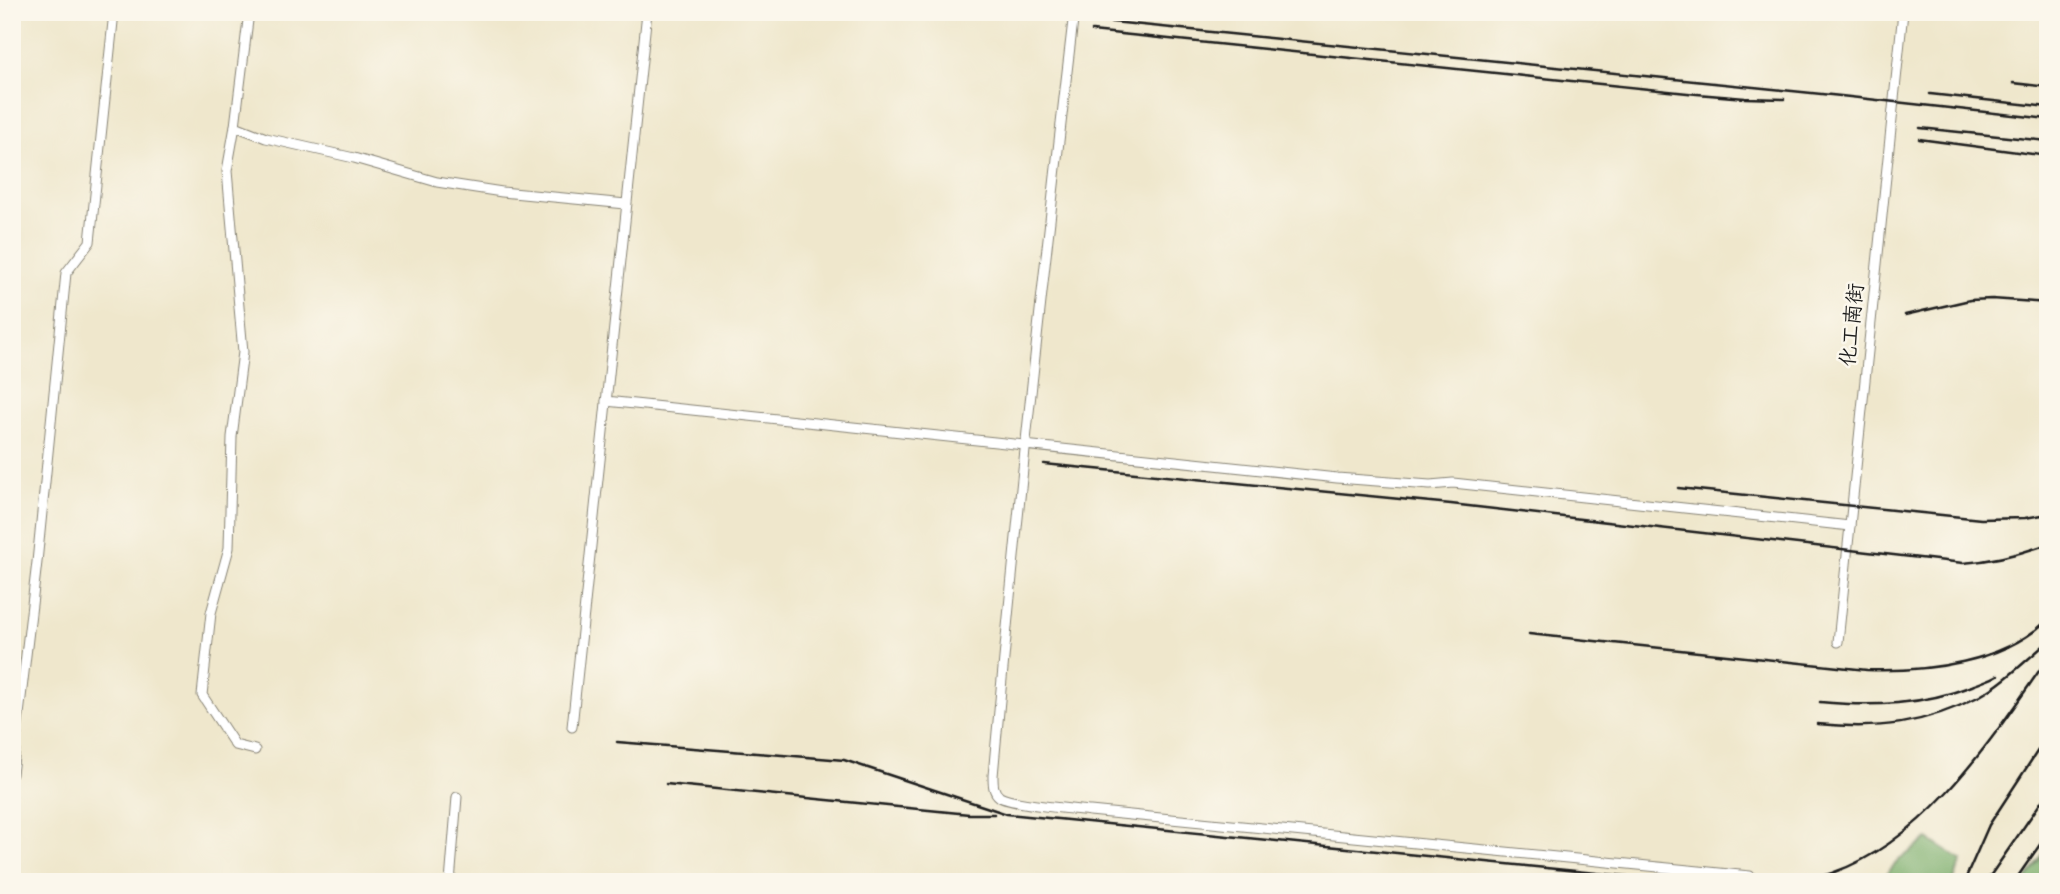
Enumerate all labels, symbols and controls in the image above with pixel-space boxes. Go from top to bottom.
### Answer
street label: 化工南街 [1832,282,1874,368]

